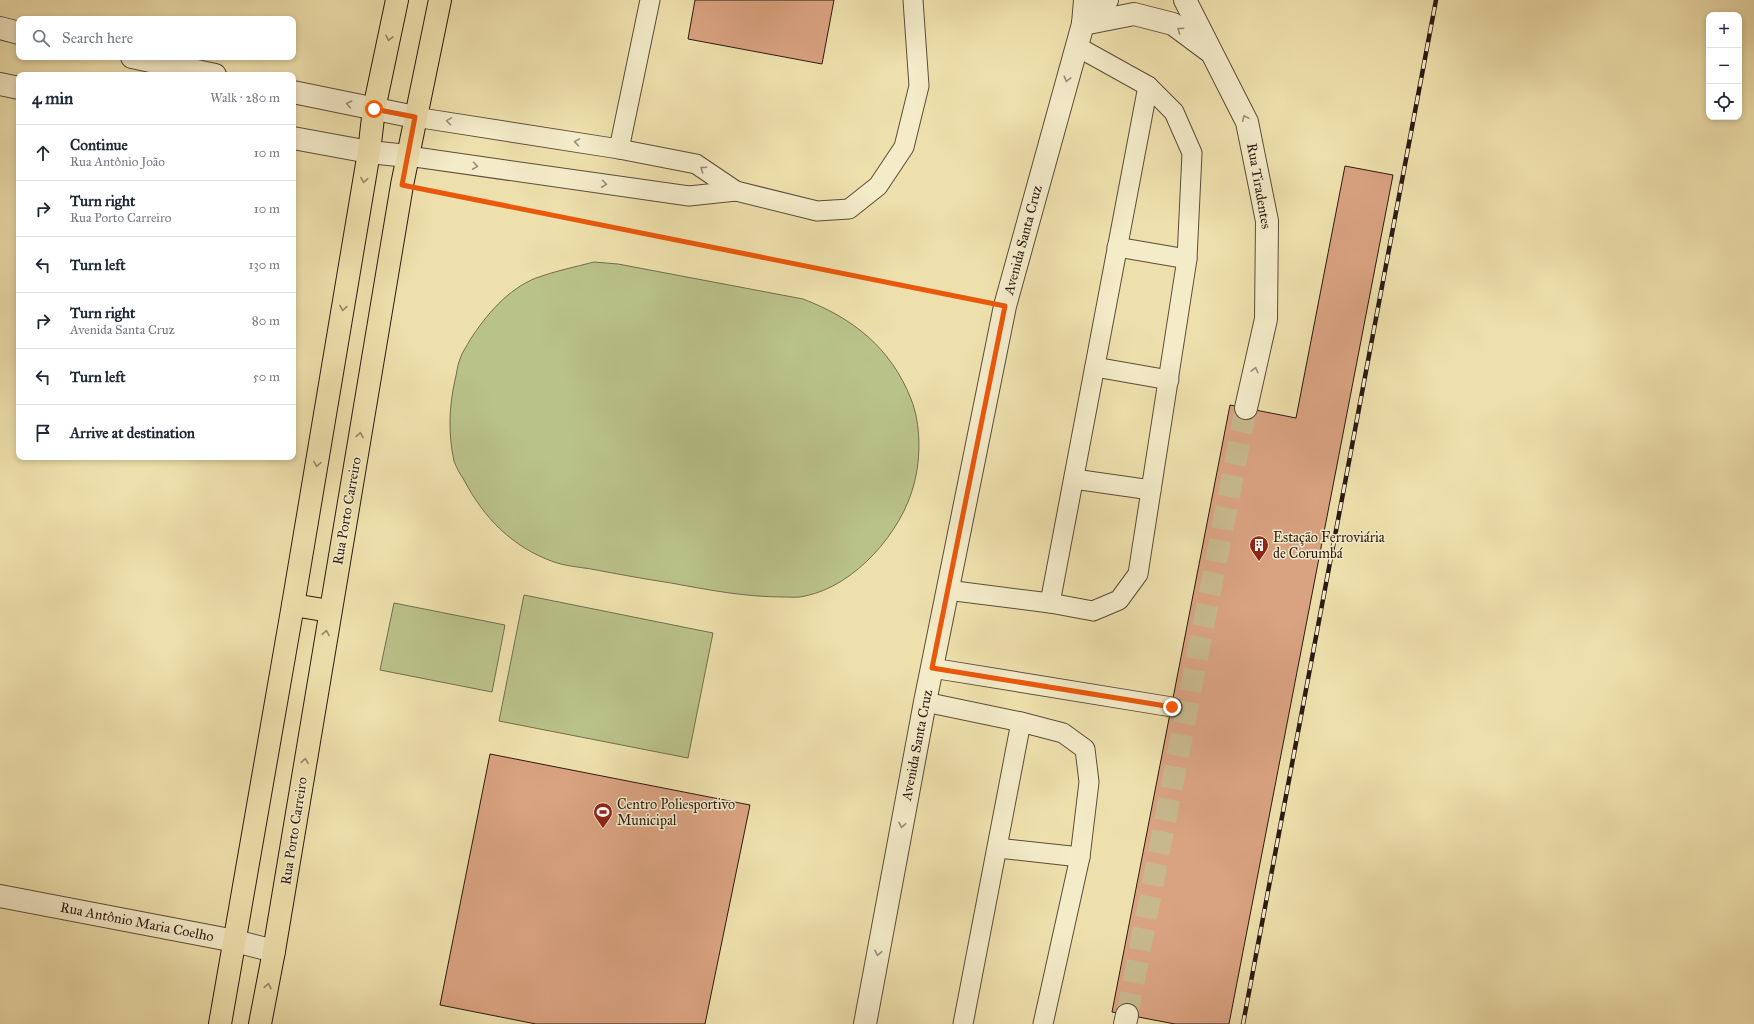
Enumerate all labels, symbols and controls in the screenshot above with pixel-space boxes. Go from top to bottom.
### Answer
map controls [1706,12,1742,120]
button: + [1706,12,1742,48]
search box [16,16,296,60]
icon: search [30,27,52,49]
one-way arrow [1178,28,1185,35]
text: Search here [62,29,133,47]
one-way arrow [385,35,394,41]
button: − [1706,48,1742,84]
one-way arrow [1064,76,1072,82]
button: locate [1706,84,1742,120]
text: 4 min [32,88,73,109]
text: Walk · 280 m [210,90,280,106]
one-way arrow [346,100,352,108]
route start [365,100,383,118]
one-way arrow [1242,115,1250,122]
one-way arrow [446,117,452,126]
text: Continue [70,136,128,154]
one-way arrow [574,138,580,147]
icon: ahead [32,142,54,164]
street label: Rua Tiradentes [1243,142,1275,230]
text: 10 m [254,145,280,161]
text: Rua Antônio João [70,154,165,170]
one-way arrow [472,161,478,170]
one-way arrow [701,167,708,174]
one-way arrow [361,177,369,183]
one-way arrow [600,179,607,188]
street label: Avenida Santa Cruz [1000,183,1046,298]
text: Turn right [70,192,135,210]
icon: right [32,198,54,220]
text: 10 m [254,201,280,217]
text: Rua Porto Carreiro [70,210,171,226]
icon: left [32,254,54,276]
text: Turn left [70,256,126,274]
text: 130 m [248,257,280,273]
text: Turn right [70,304,135,322]
one-way arrow [339,305,348,311]
icon: right [32,310,54,332]
text: 80 m [252,313,280,329]
text: Avenida Santa Cruz [70,322,175,338]
icon: left [32,366,54,388]
one-way arrow [1250,367,1258,373]
text: Turn left [70,368,126,386]
text: 50 m [253,369,280,385]
icon: arrive [32,422,54,444]
text: Arrive at destination [70,424,195,442]
one-way arrow [355,432,363,438]
street label: Rua Porto Carreiro [329,456,365,566]
one-way arrow [313,461,322,467]
place label: Estação Ferroviária de Corumbá [1273,529,1385,562]
building icon: Estação Ferroviária de Corumbá [1248,534,1270,562]
one-way arrow [321,629,330,636]
street label: Avenida Santa Cruz [898,688,936,803]
route end [1163,698,1181,716]
one-way arrow [300,758,309,764]
street label: Rua Porto Carreiro [277,776,311,886]
place label: Centro Poliesportivo Municipal [617,796,735,829]
sports icon: Centro Poliesportivo Municipal [592,801,614,829]
one-way arrow [898,822,907,829]
street label: Rua Antônio Maria Coelho [59,899,215,945]
one-way arrow [875,950,883,956]
one-way arrow [263,983,271,989]

